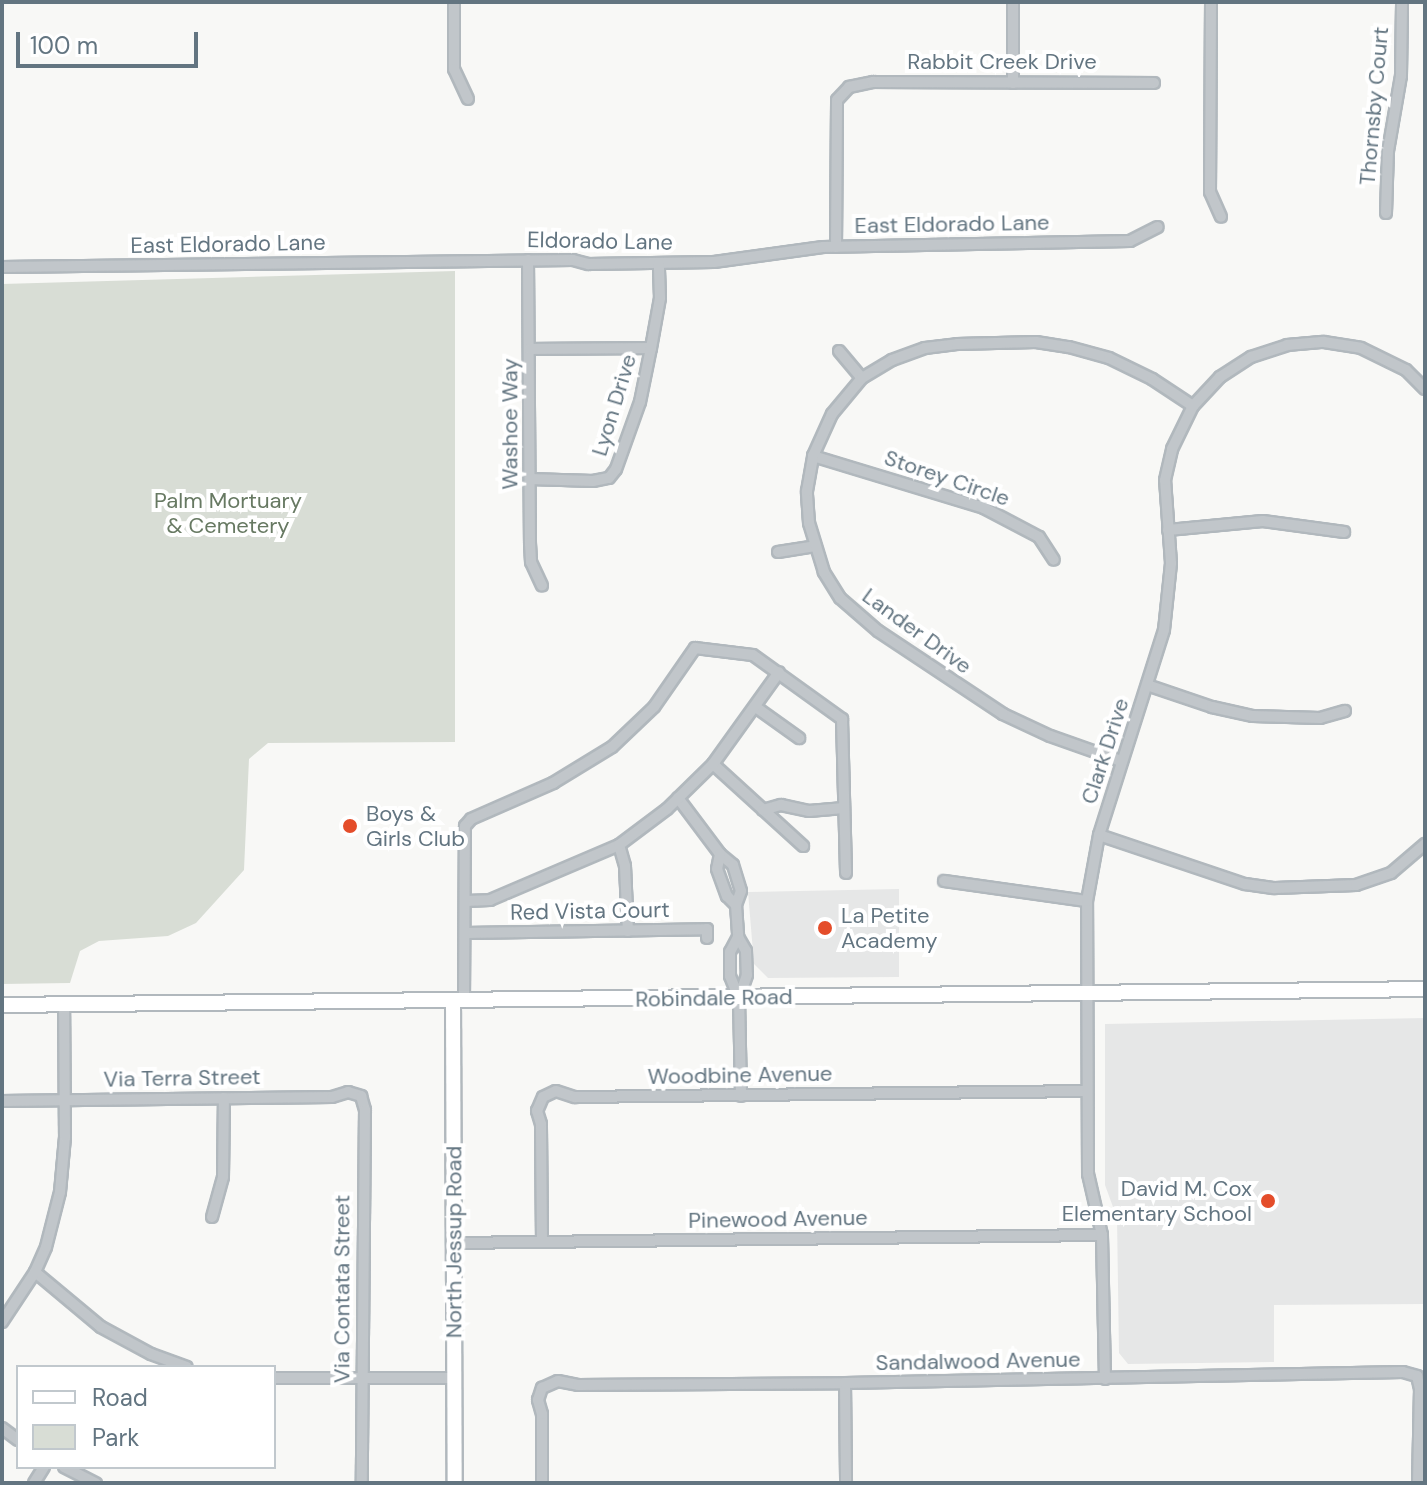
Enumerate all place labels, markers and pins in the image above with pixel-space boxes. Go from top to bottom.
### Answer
place label: Boys & Girls Club [366,800,465,852]
marker: Boys & Girls Club [341,817,359,835]
place label: La Petite Academy [841,902,937,954]
marker: La Petite Academy [816,919,834,937]
place label: David M. Cox Elementary School [1062,1175,1252,1226]
marker: David M. Cox Elementary School [1259,1192,1277,1210]

